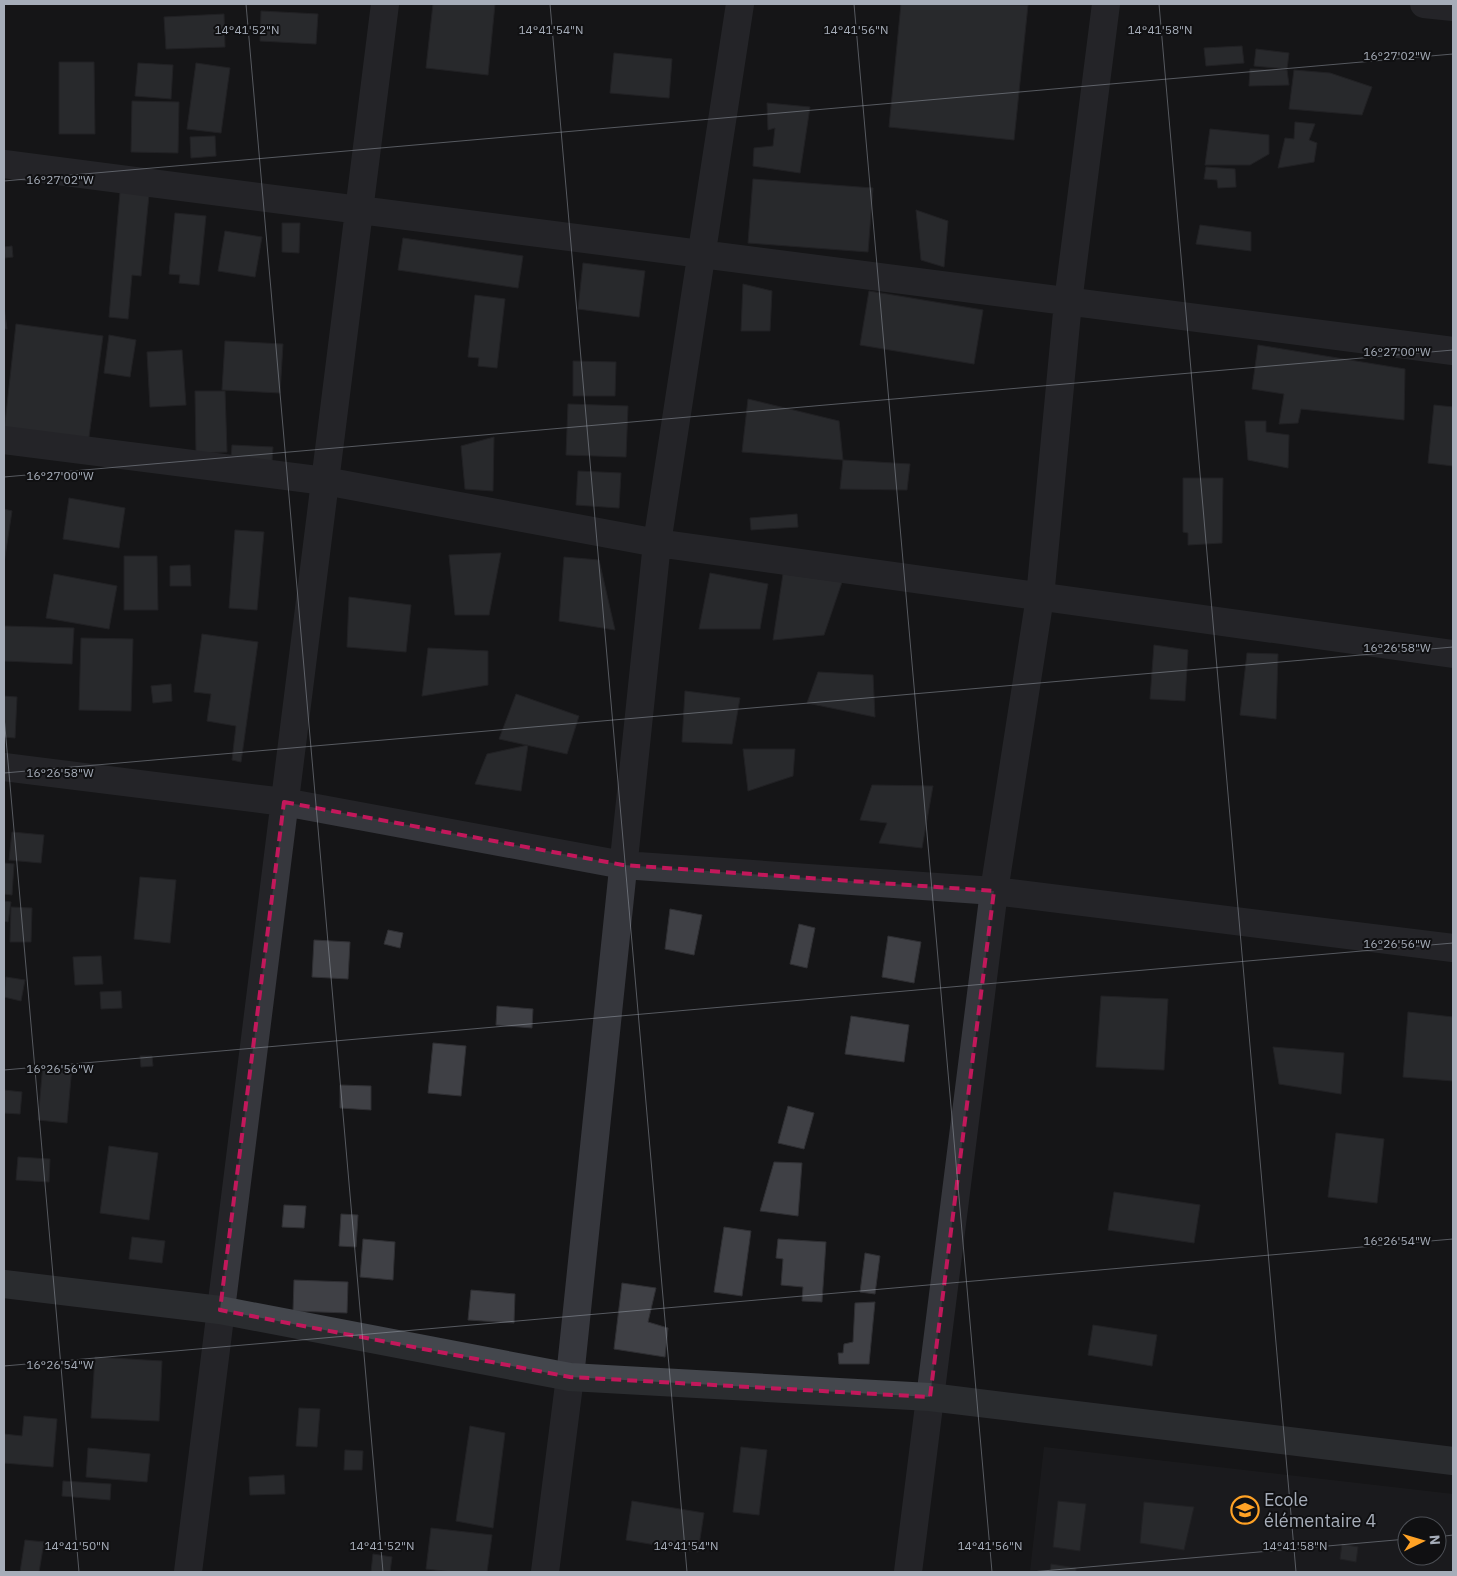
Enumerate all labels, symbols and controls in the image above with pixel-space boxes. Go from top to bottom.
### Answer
text: 14°41'52"N [214,22,280,37]
text: 14°41'54"N [518,22,584,37]
text: 14°41'56"N [823,22,889,37]
text: 14°41'58"N [1127,22,1193,37]
text: 16°27'02"W [1363,48,1431,63]
text: 16°27'02"W [26,172,94,187]
text: 16°27'00"W [1363,344,1431,359]
text: 16°27'00"W [26,468,94,483]
text: 16°26'58"W [1363,640,1431,655]
text: 16°26'58"W [26,765,94,780]
text: 16°26'56"W [1363,936,1431,951]
text: 16°26'56"W [26,1061,94,1076]
text: 16°26'54"W [1363,1233,1431,1248]
text: 16°26'54"W [26,1357,94,1372]
place label: Ecole élémentaire 4 [1264,1488,1377,1532]
school or university icon: Ecole élémentaire 4 [1230,1495,1260,1525]
north arrow [1397,1516,1447,1566]
text: N [1426,1534,1444,1546]
text: 14°41'50"N [44,1538,110,1553]
text: 14°41'52"N [349,1538,415,1553]
text: 14°41'54"N [653,1538,719,1553]
text: 14°41'56"N [957,1538,1023,1553]
text: 14°41'58"N [1262,1538,1328,1553]

